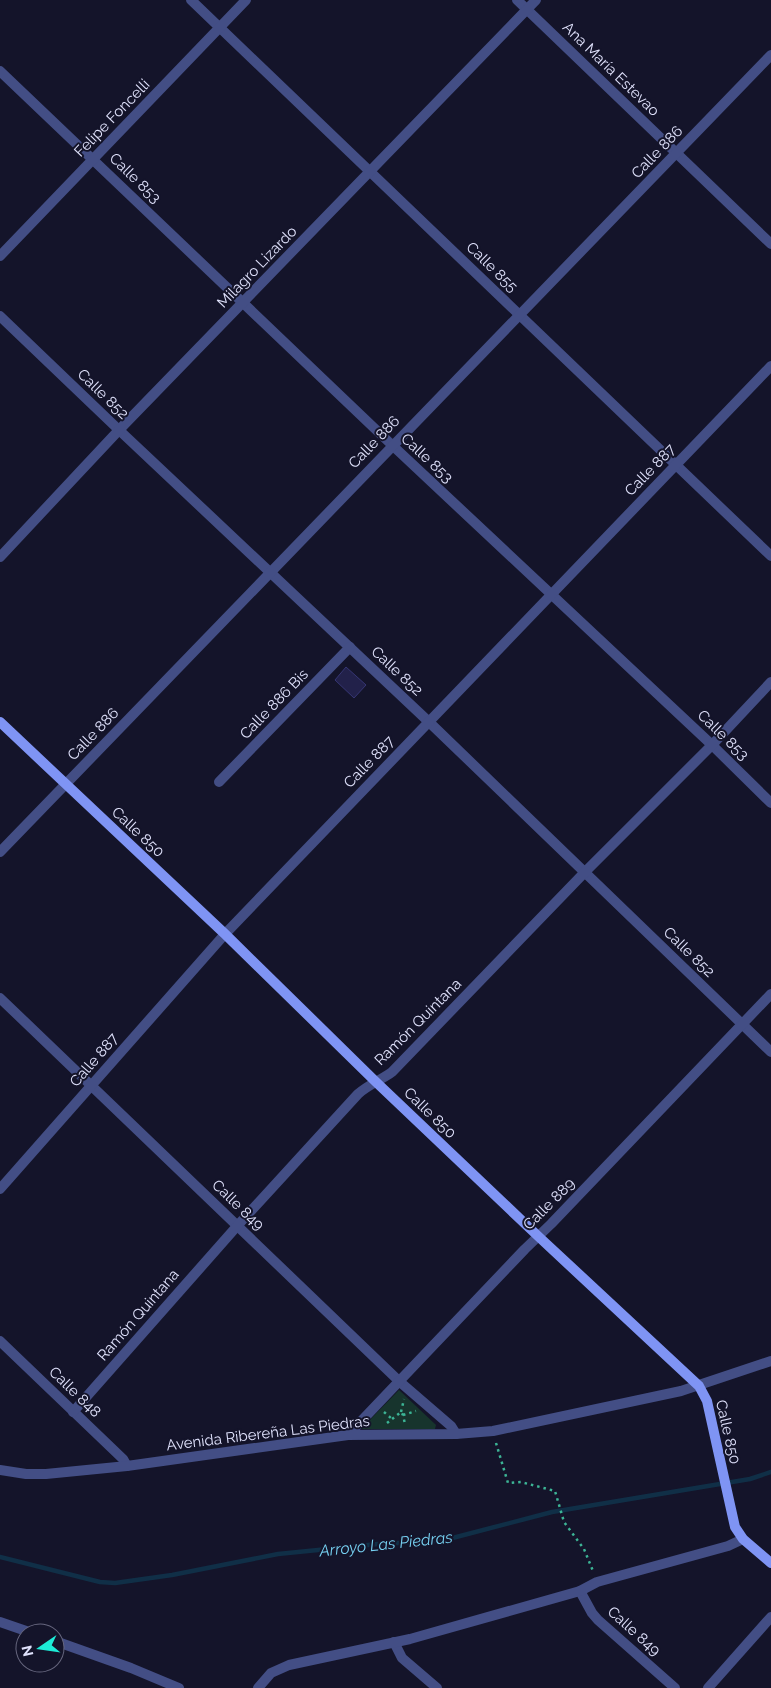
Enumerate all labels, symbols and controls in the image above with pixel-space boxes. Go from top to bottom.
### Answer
street label: Ana María Estevao [559,18,663,120]
street label: Felipe Foncelli [71,75,153,161]
street label: Calle 886 [628,122,686,182]
street label: Calle 853 [106,149,164,207]
street label: Milagro Lizardo [213,222,301,312]
street label: Calle 855 [463,238,521,296]
street label: Calle 852 [74,365,132,423]
street label: Calle 886 [345,412,403,472]
street label: Calle 853 [397,429,457,487]
street label: Calle 887 [621,440,679,500]
street label: Calle 852 [367,643,427,700]
street label: Calle 886 Bis [236,665,312,743]
street label: Calle 886 [64,704,122,764]
street label: Calle 853 [694,706,752,764]
street label: Calle 887 [340,732,398,792]
street label: Calle 850 [108,803,168,861]
street label: Calle 852 [660,923,718,981]
street label: Ramón Quintana [371,975,465,1069]
street label: Calle 887 [66,1030,122,1090]
street label: Calle 850 [400,1084,460,1142]
street label: Calle 889 [519,1174,579,1234]
street label: Calle 849 [208,1176,268,1234]
street label: Ramón Quintana [93,1266,183,1364]
street label: Calle 848 [45,1363,105,1421]
street label: Calle 850 [712,1398,744,1466]
street label: Avenida Ribereña Las Piedras [165,1412,371,1454]
water label: Arroyo Las Piedras [317,1527,454,1561]
street label: Calle 849 [604,1603,664,1660]
north arrow [15,1623,65,1673]
text: N [18,1644,36,1658]

